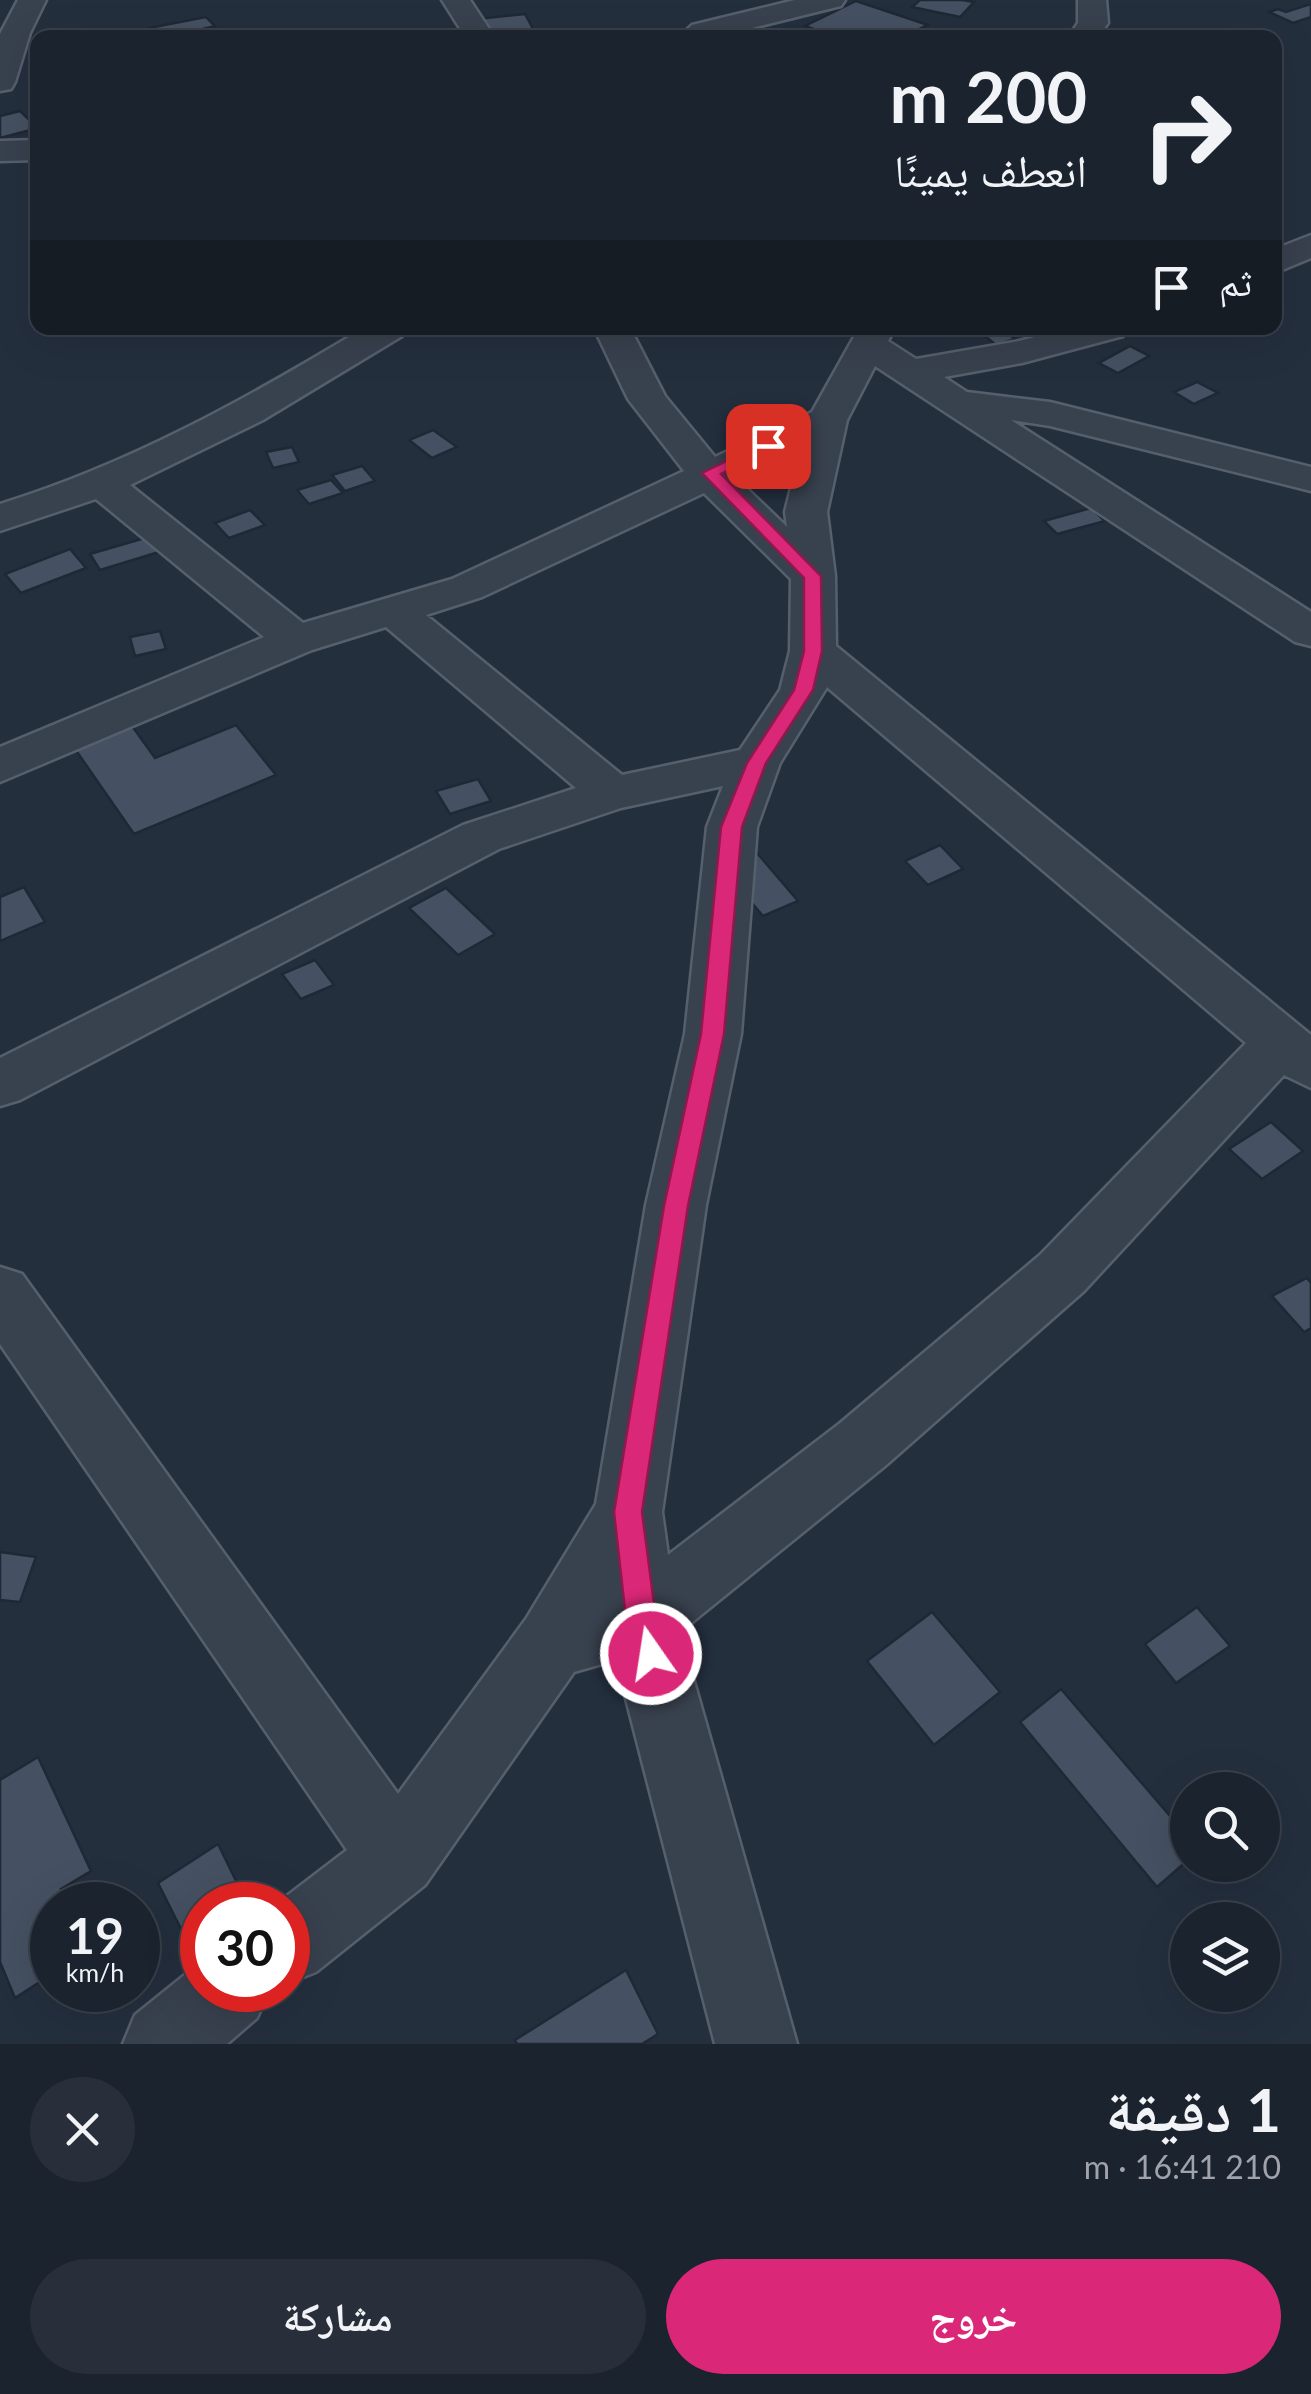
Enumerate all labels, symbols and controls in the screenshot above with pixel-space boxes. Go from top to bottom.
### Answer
text: 200 m [890,54,1087,138]
icon: right [1122,70,1252,200]
text: انعطف يمينًا [894,143,1087,197]
text: ثم [1219,258,1252,304]
icon: arrive [1144,260,1199,315]
pin [726,404,811,489]
icon: arrive [741,419,796,474]
position arrow [599,1602,703,1706]
map controls [1170,1772,1280,2012]
button: search [1170,1772,1280,1882]
speed limit sign: 30 [180,1882,310,2012]
button: layers [1170,1902,1280,2012]
text: 19 [66,1905,124,1965]
text: km/h [66,1957,124,1987]
text: 1 دقيقة [1106,2073,1281,2145]
button: close [30,2077,135,2182]
text: 210 m · 16:41 [1084,2147,1281,2186]
button: مشاركة [30,2259,646,2374]
button: خروج [666,2259,1281,2374]

